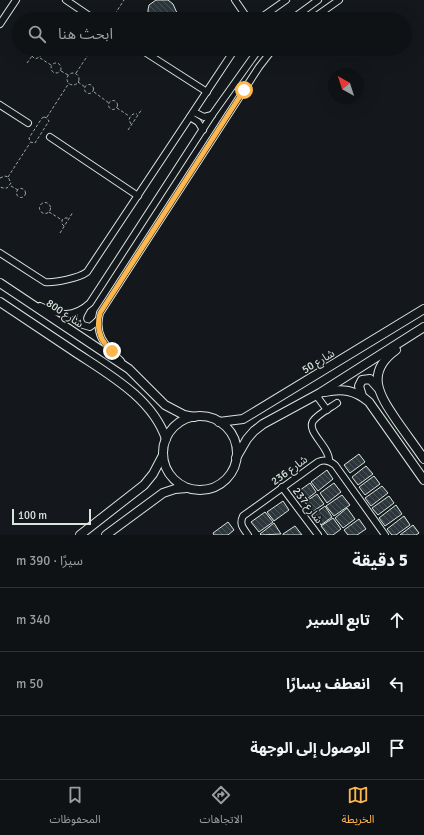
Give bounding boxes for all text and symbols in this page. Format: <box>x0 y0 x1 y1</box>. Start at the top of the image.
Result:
search box <box>12 12 412 56</box>
icon: search <box>26 23 48 45</box>
text: ابحث هنا <box>58 25 113 43</box>
north arrow <box>328 68 364 104</box>
route start <box>235 81 253 99</box>
street label: شارع 800 <box>43 296 86 331</box>
route end <box>103 342 121 360</box>
street label: شارع 50 <box>300 346 338 377</box>
street label: شارع 236 <box>269 453 311 489</box>
street label: شارع 237 <box>289 485 326 527</box>
scale bar <box>12 507 91 526</box>
text: 100 m <box>18 509 47 522</box>
text: 5 دقيقة <box>352 550 408 571</box>
text: سيرًا · 390 m <box>16 553 83 569</box>
icon: ahead <box>386 609 408 631</box>
text: تابع السير <box>307 611 370 629</box>
text: 340 m <box>16 612 50 628</box>
icon: left <box>386 673 408 695</box>
text: انعطف يسارًا <box>286 675 370 693</box>
text: 50 m <box>16 676 43 692</box>
icon: arrive <box>386 737 408 759</box>
text: الوصول إلى الوجهة <box>250 739 370 757</box>
tab: المحفوظات <box>50 784 101 831</box>
tab: الاتجاهات <box>200 784 243 831</box>
tab: الخريطة <box>342 784 375 831</box>

